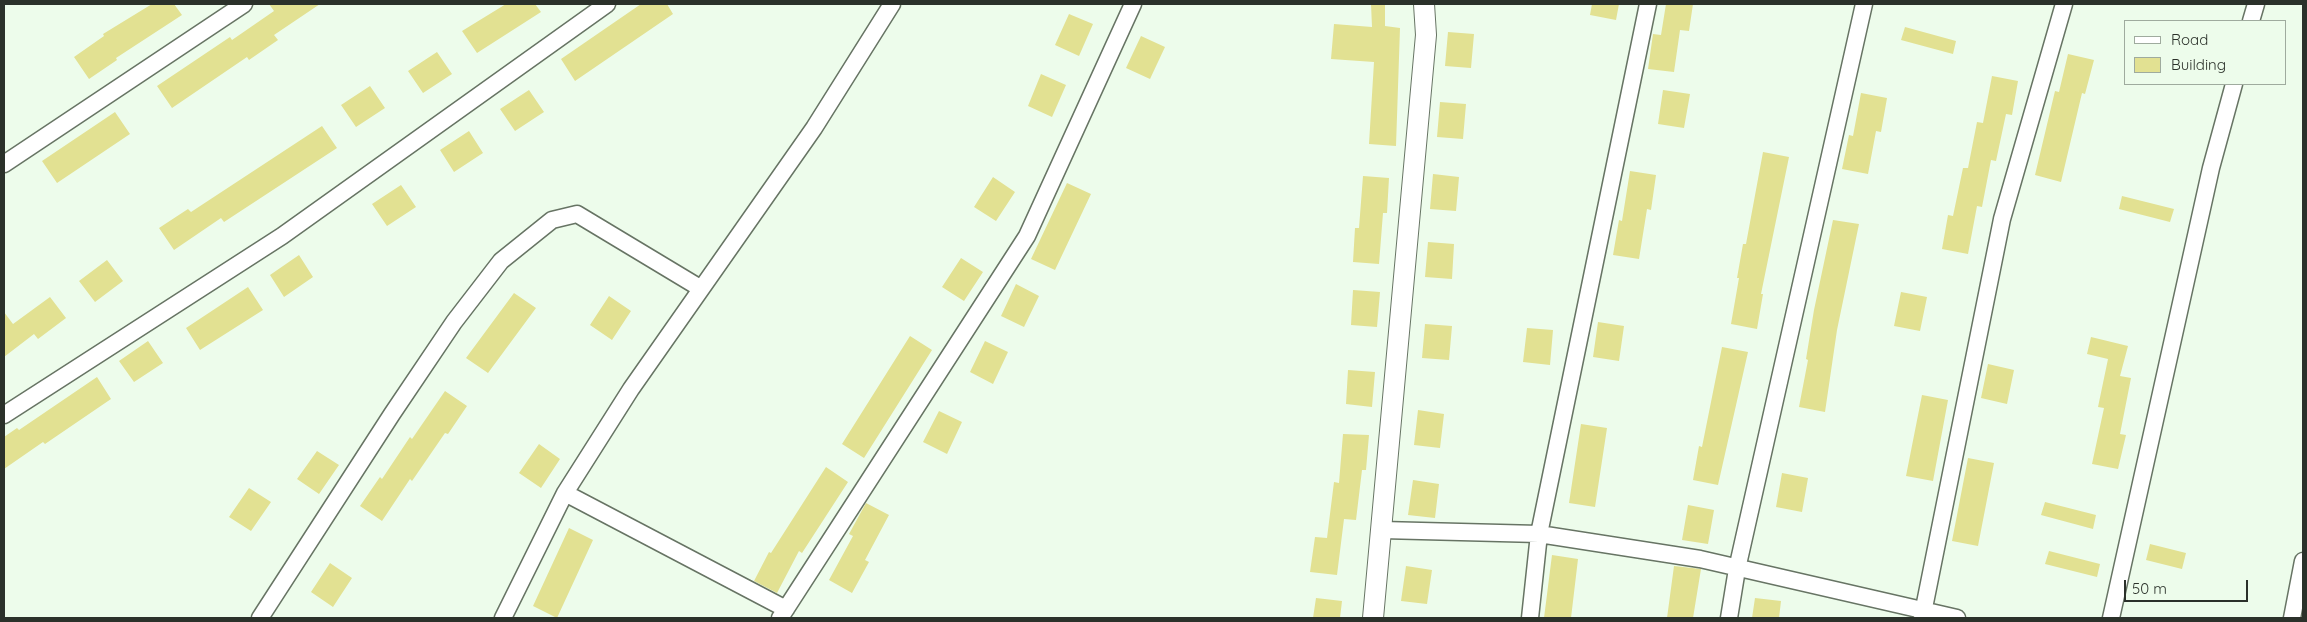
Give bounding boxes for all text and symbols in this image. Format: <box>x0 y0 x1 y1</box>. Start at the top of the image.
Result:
legend <box>2124 20 2287 85</box>
text: Road <box>2171 30 2208 49</box>
text: Building <box>2171 55 2226 74</box>
scale bar <box>2127 570 2251 602</box>
text: 50 m <box>2132 579 2167 598</box>

